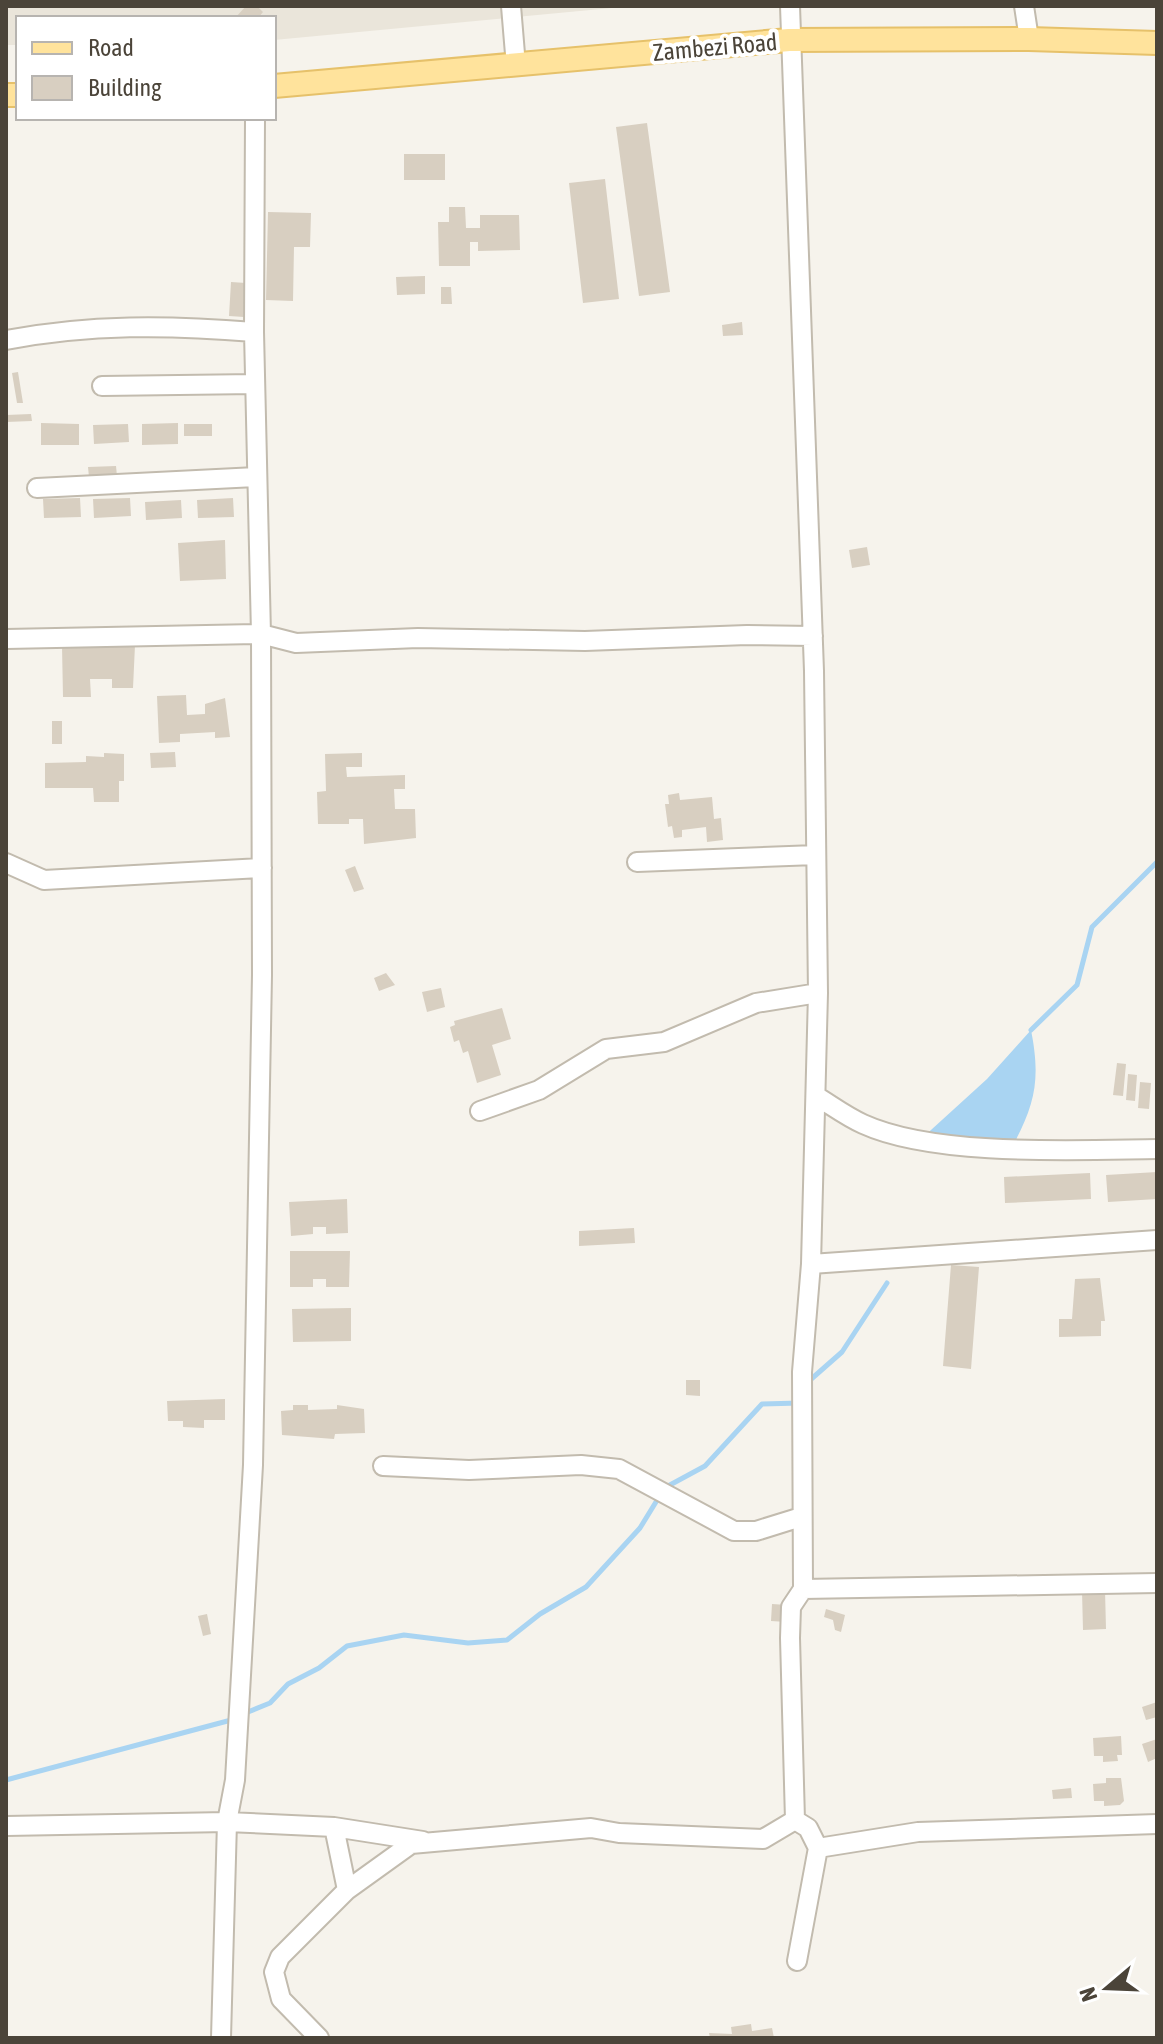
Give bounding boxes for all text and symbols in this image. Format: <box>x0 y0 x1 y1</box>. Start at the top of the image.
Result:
legend <box>16 16 276 120</box>
street label: Zambezi Road <box>652 28 778 66</box>
text: Road <box>88 34 134 61</box>
text: Building <box>88 74 162 101</box>
north arrow <box>1067 1948 1147 2028</box>
text: N <box>1074 1984 1102 2005</box>

